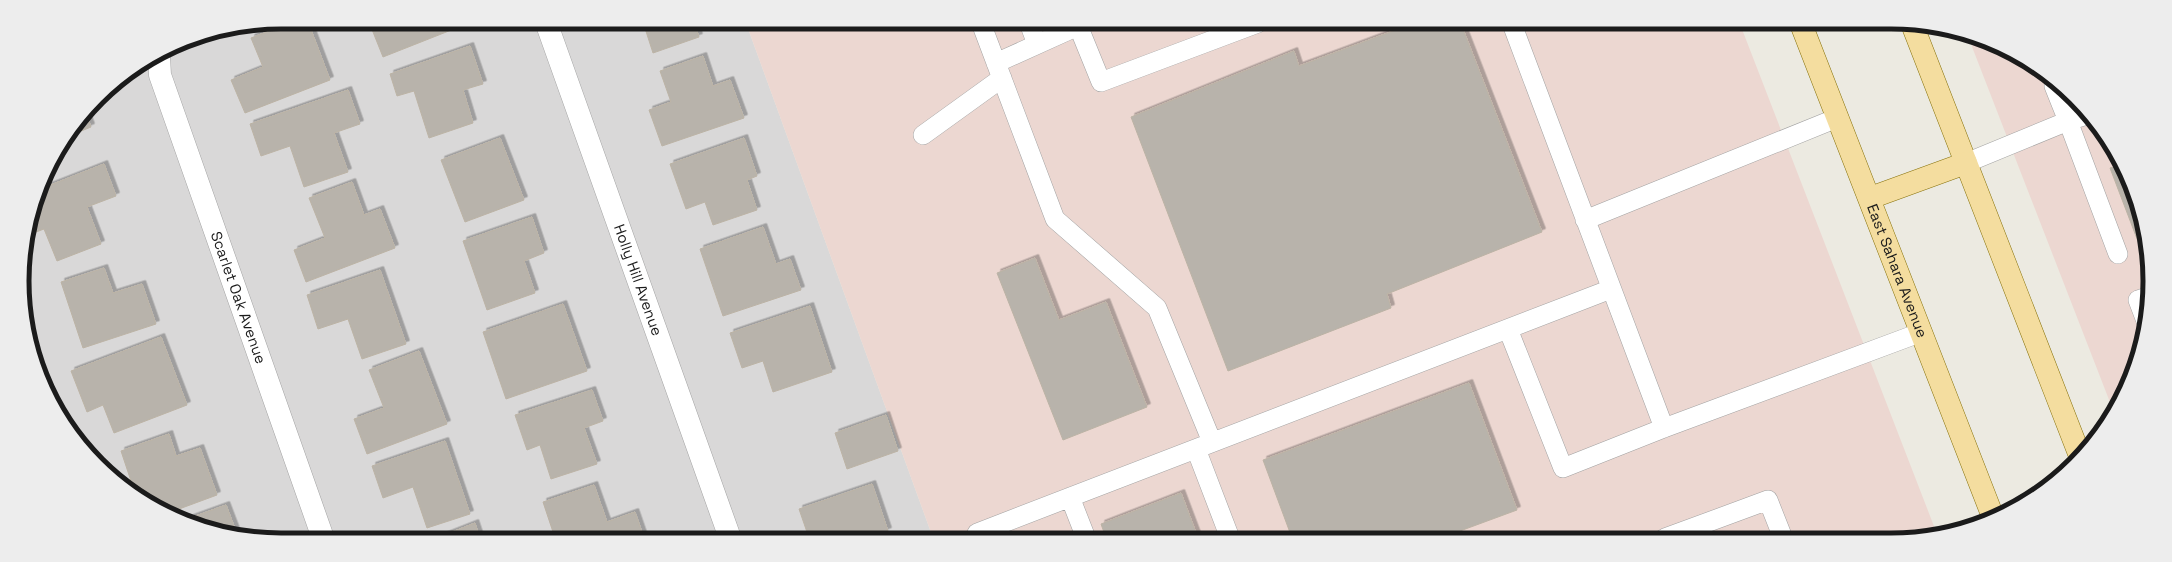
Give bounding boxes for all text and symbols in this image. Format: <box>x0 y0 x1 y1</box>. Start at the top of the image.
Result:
street label: East Sahara Avenue <box>1863 201 1932 340</box>
street label: Holly Hill Avenue <box>610 222 667 338</box>
street label: Scarlet Oak Avenue <box>207 229 271 366</box>

